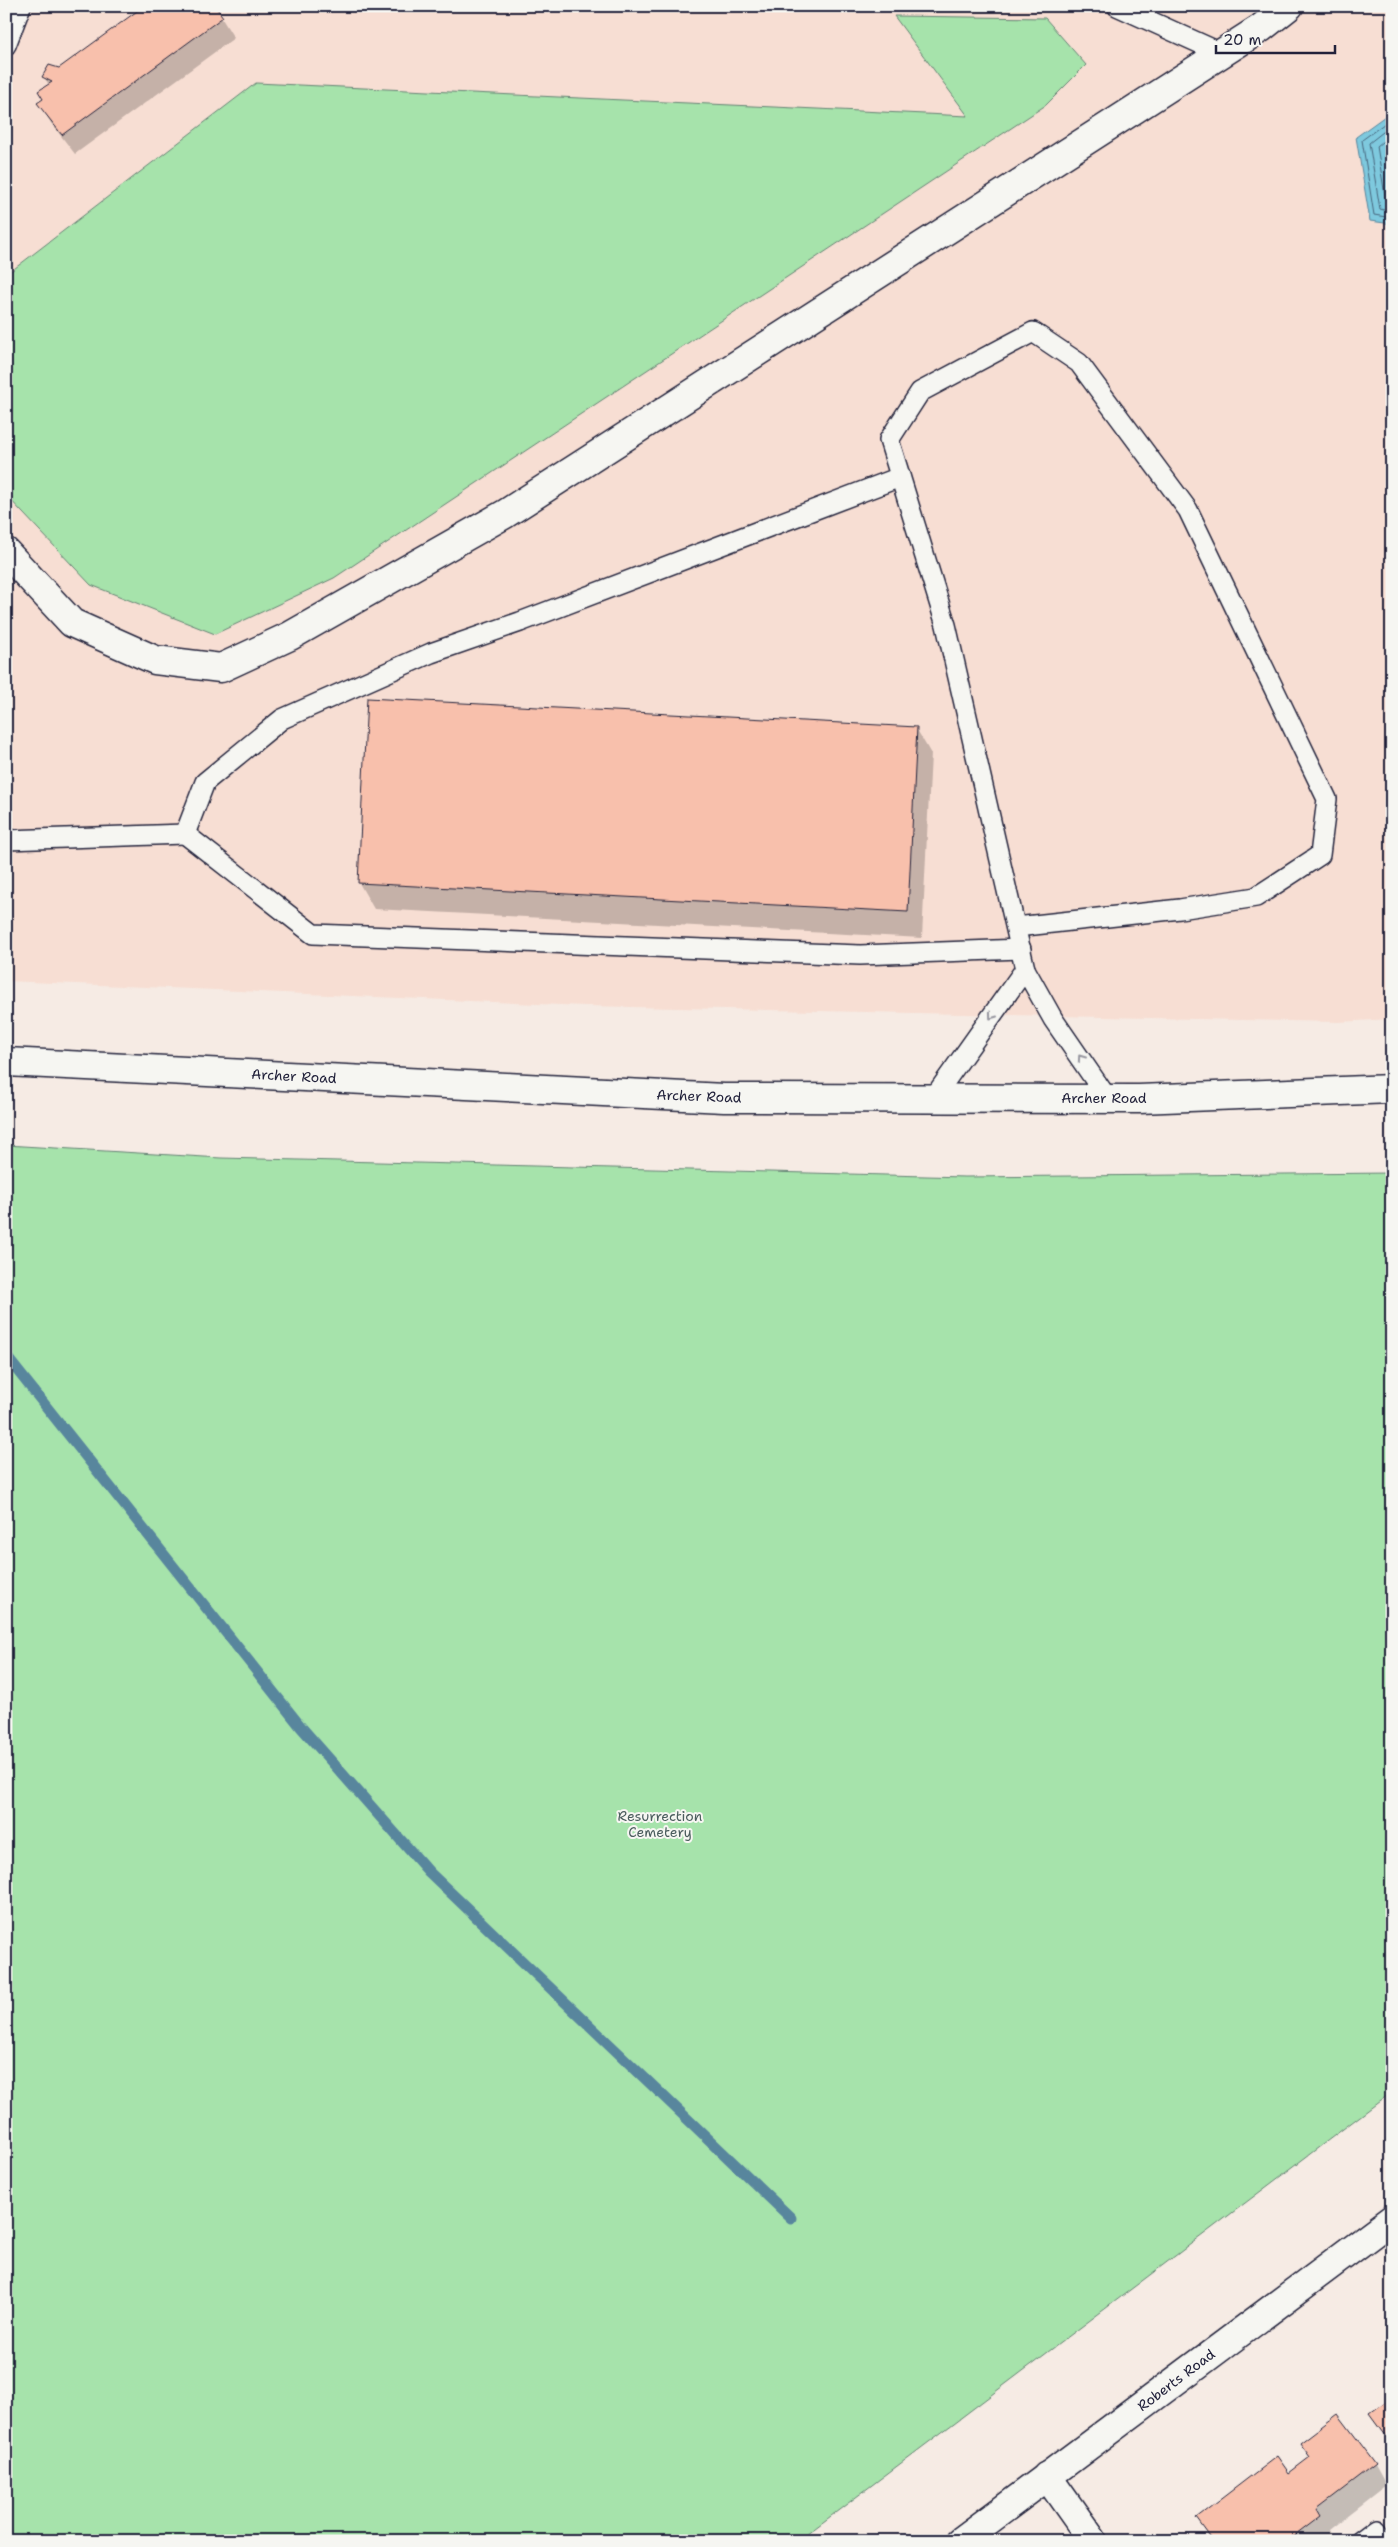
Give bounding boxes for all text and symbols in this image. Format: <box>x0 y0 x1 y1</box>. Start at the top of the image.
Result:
scale bar <box>1216 22 1334 54</box>
text: 20 m <box>1223 30 1262 50</box>
one-way arrow <box>989 1010 998 1019</box>
one-way arrow <box>1078 1055 1087 1064</box>
street label: Archer Road <box>251 1065 337 1087</box>
street label: Archer Road <box>656 1086 742 1106</box>
street label: Archer Road <box>1061 1089 1147 1107</box>
park label: Resurrection Cemetery <box>618 1807 703 1841</box>
street label: Roberts Road <box>1134 2345 1219 2415</box>

